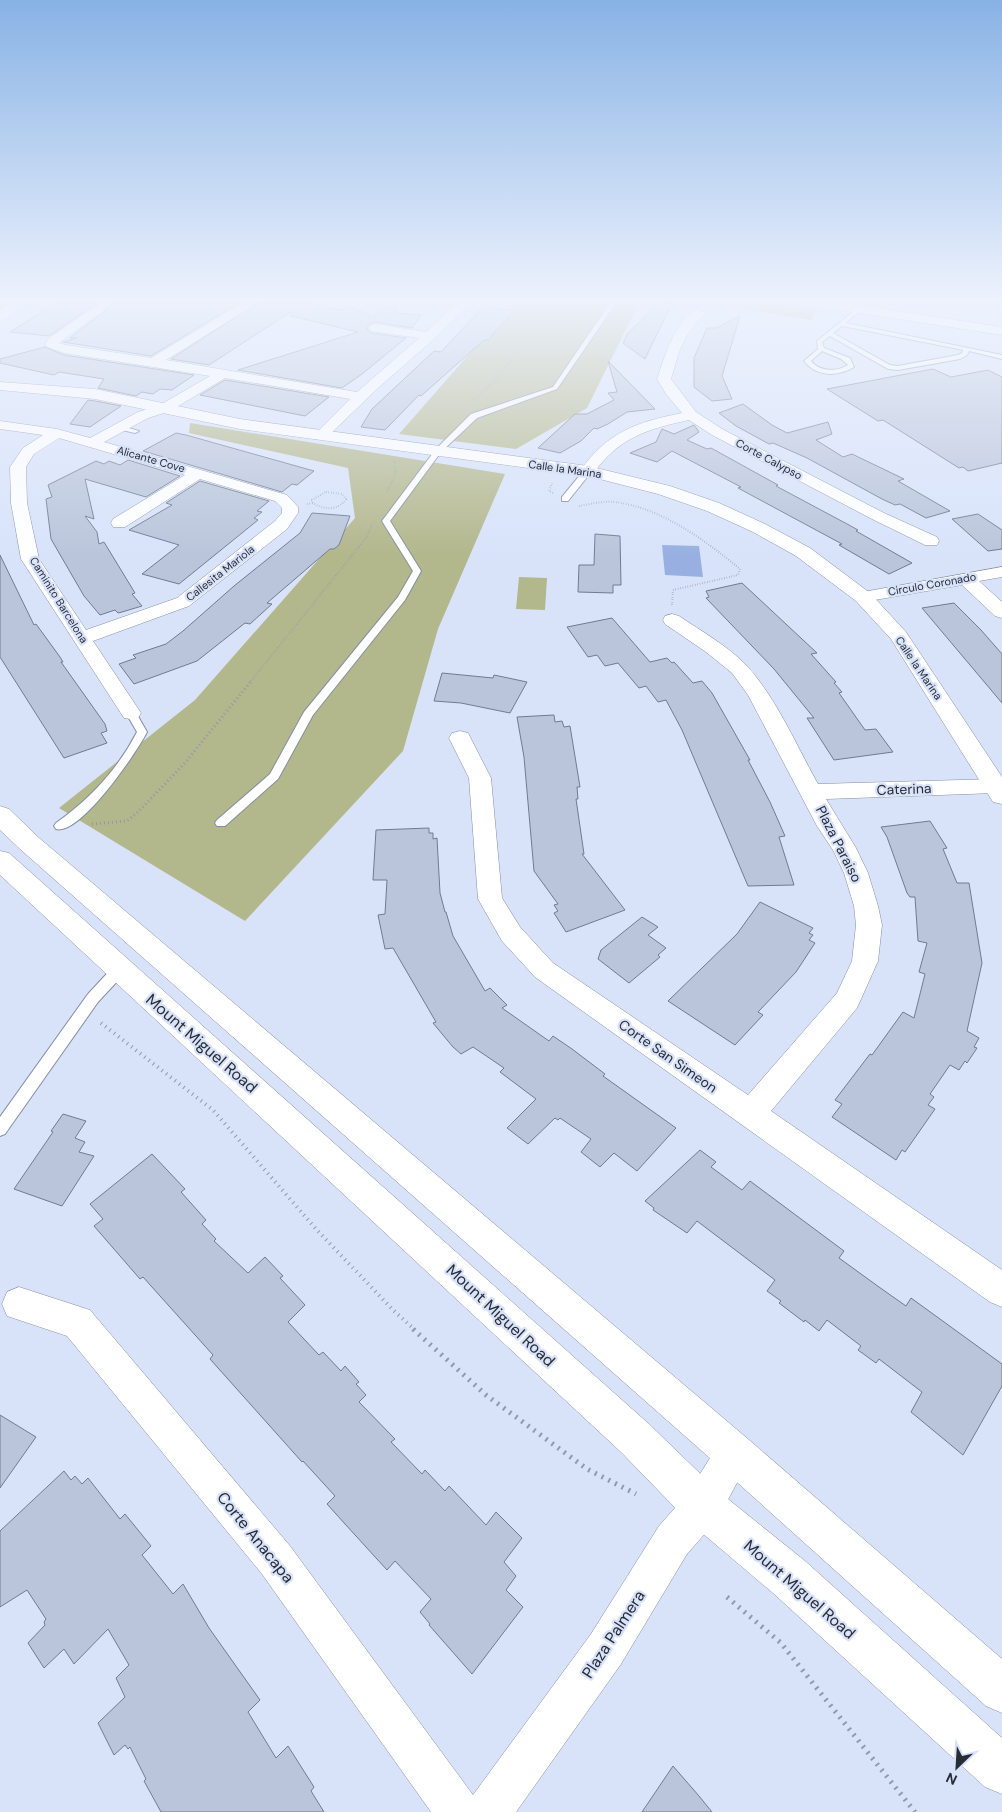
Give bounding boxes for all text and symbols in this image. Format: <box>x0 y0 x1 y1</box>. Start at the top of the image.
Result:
street label: Corte Calypso <box>733 436 805 482</box>
street label: Alicante Cove <box>115 443 187 475</box>
street label: Calle la Marina <box>528 457 602 481</box>
street label: Callesita Mariola <box>183 542 257 604</box>
street label: Caminito Barcelona <box>27 554 91 646</box>
street label: Circulo Coronado <box>887 569 977 599</box>
street label: Calle la Marina <box>893 634 945 702</box>
street label: Caterina <box>876 779 932 799</box>
street label: Plaza Paraiso <box>812 803 866 885</box>
street label: Mount Miguel Road <box>141 989 262 1098</box>
street label: Corte San Simeon <box>615 1015 721 1097</box>
street label: Mount Miguel Road <box>442 1259 560 1371</box>
street label: Corte Anacapa <box>212 1487 299 1587</box>
street label: Mount Miguel Road <box>739 1535 860 1644</box>
street label: Plaza Palmera <box>577 1586 650 1682</box>
north arrow <box>932 1742 982 1792</box>
text: N <box>943 1768 960 1789</box>

